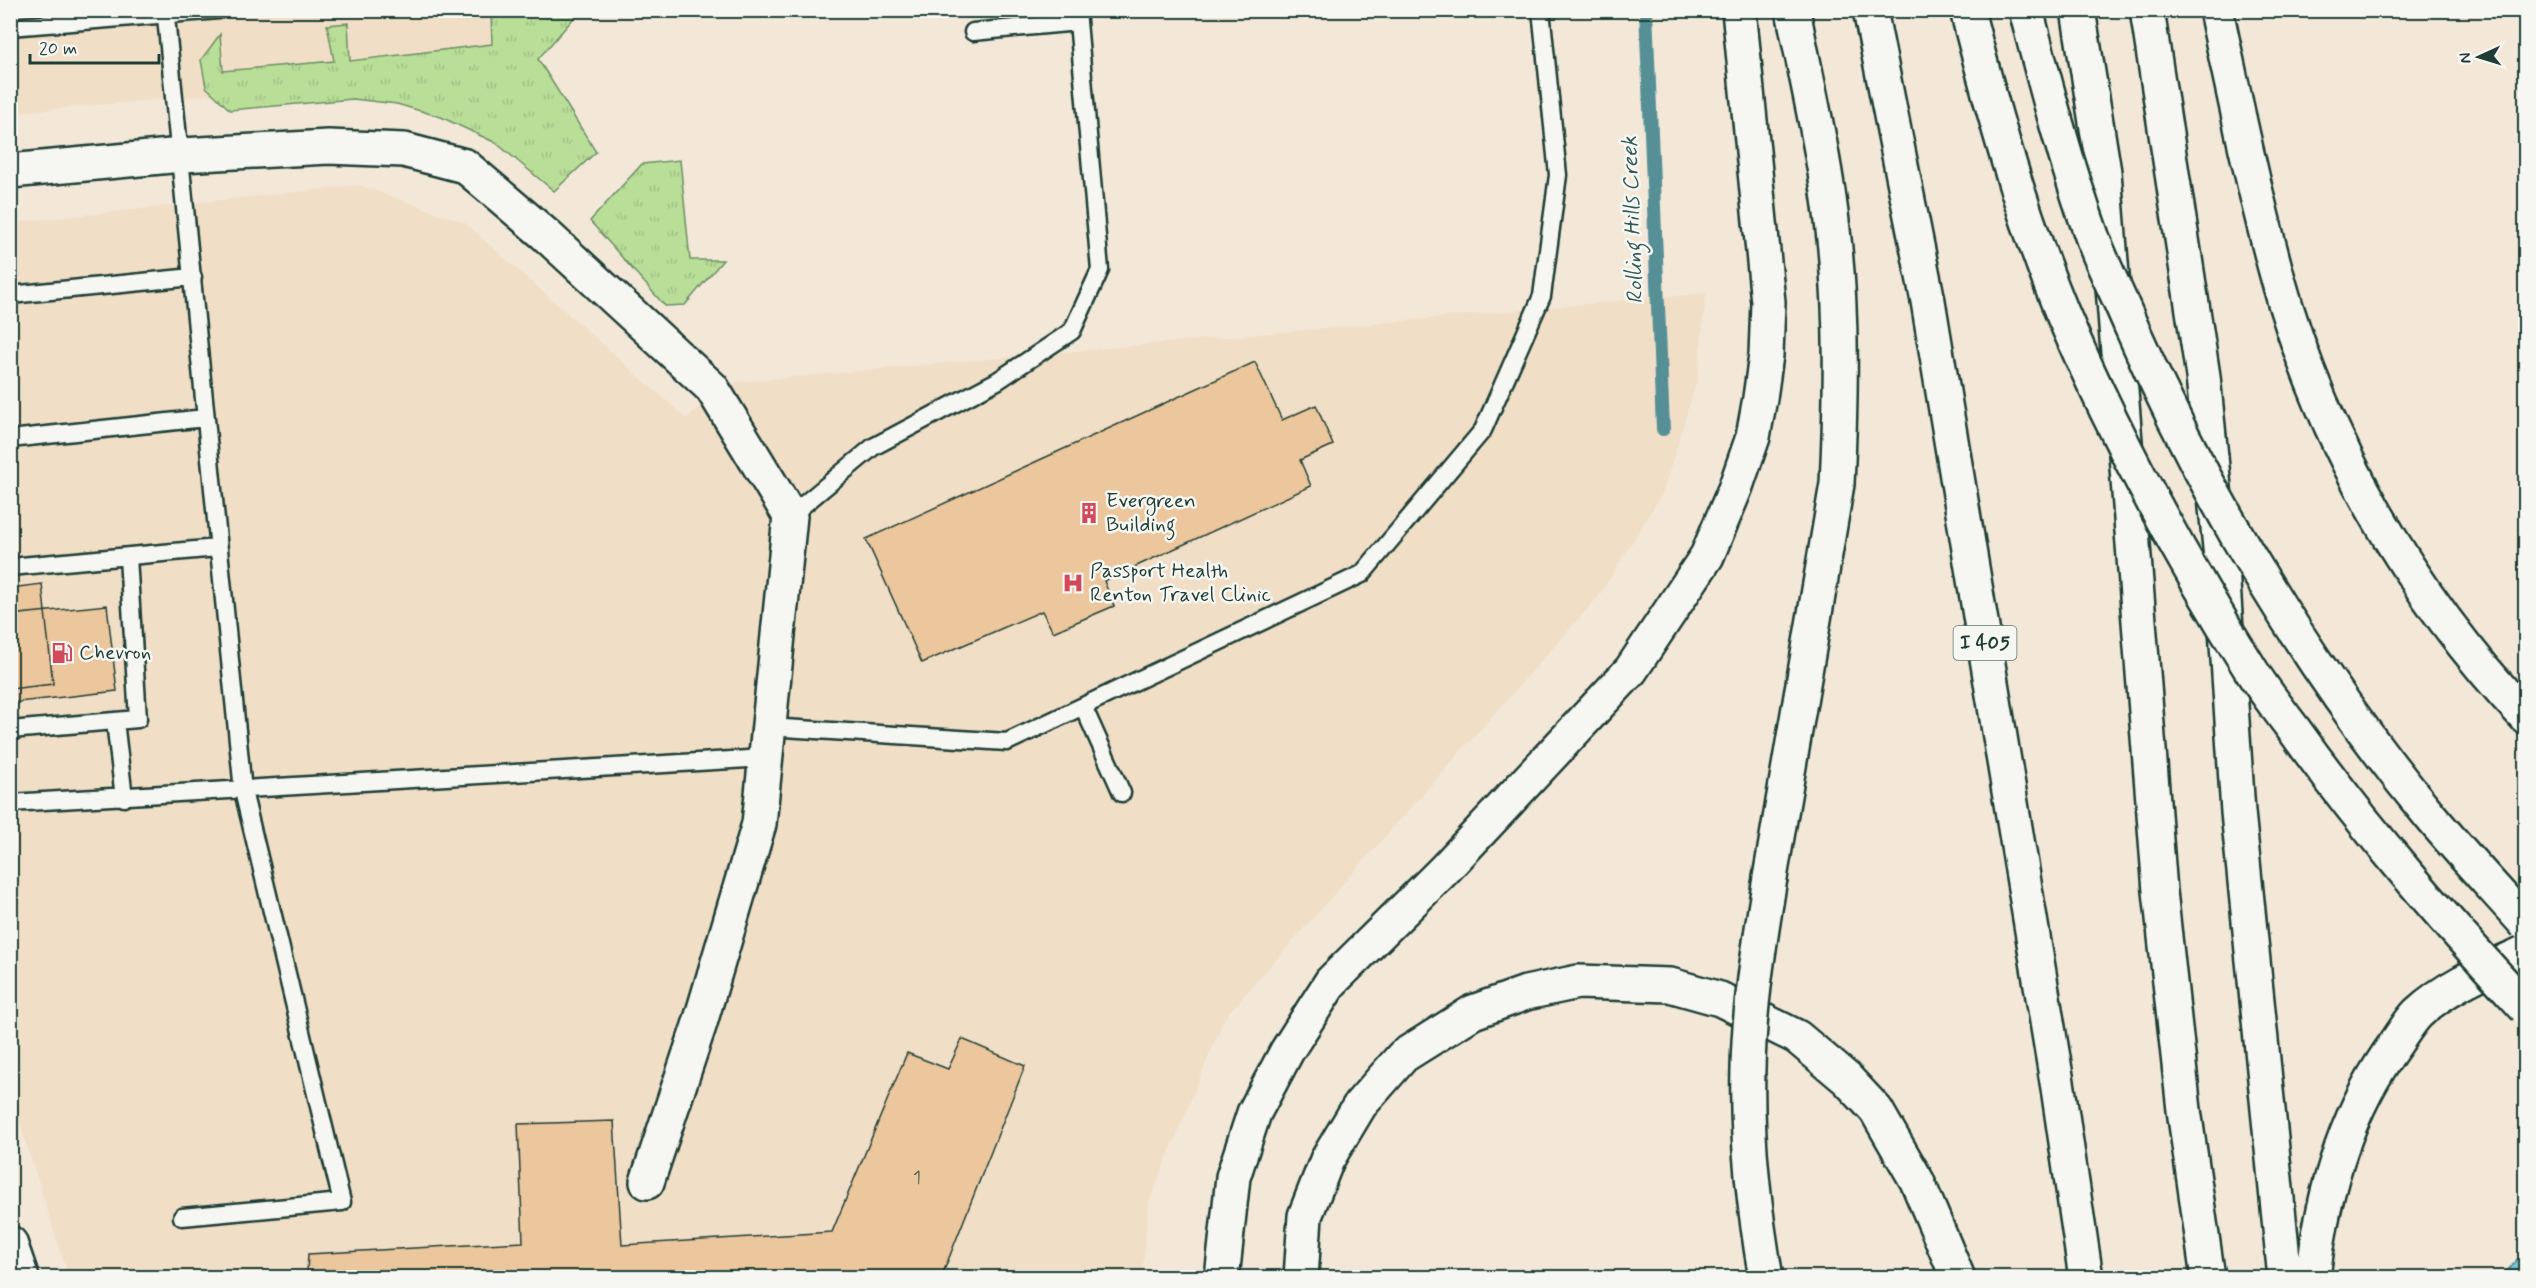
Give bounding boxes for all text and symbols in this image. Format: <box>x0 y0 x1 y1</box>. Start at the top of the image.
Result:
scale bar <box>30 27 159 65</box>
north arrow <box>2449 27 2509 87</box>
text: 20 m <box>39 37 77 61</box>
text: N <box>2455 52 2476 64</box>
water label: Rolling Hills Creek <box>1616 135 1653 304</box>
place label: Evergreen Building <box>1106 487 1196 541</box>
building icon: Evergreen Building <box>1077 501 1101 525</box>
place label: Passport Health Renton Travel Clinic <box>1090 557 1271 609</box>
hospital icon: Passport Health Renton Travel Clinic <box>1061 571 1085 595</box>
road number: I 405 <box>1954 626 2016 660</box>
place label: Chevron <box>79 639 151 667</box>
fuel station icon: Chevron <box>50 641 74 665</box>
house number: 1 <box>913 1166 921 1190</box>

